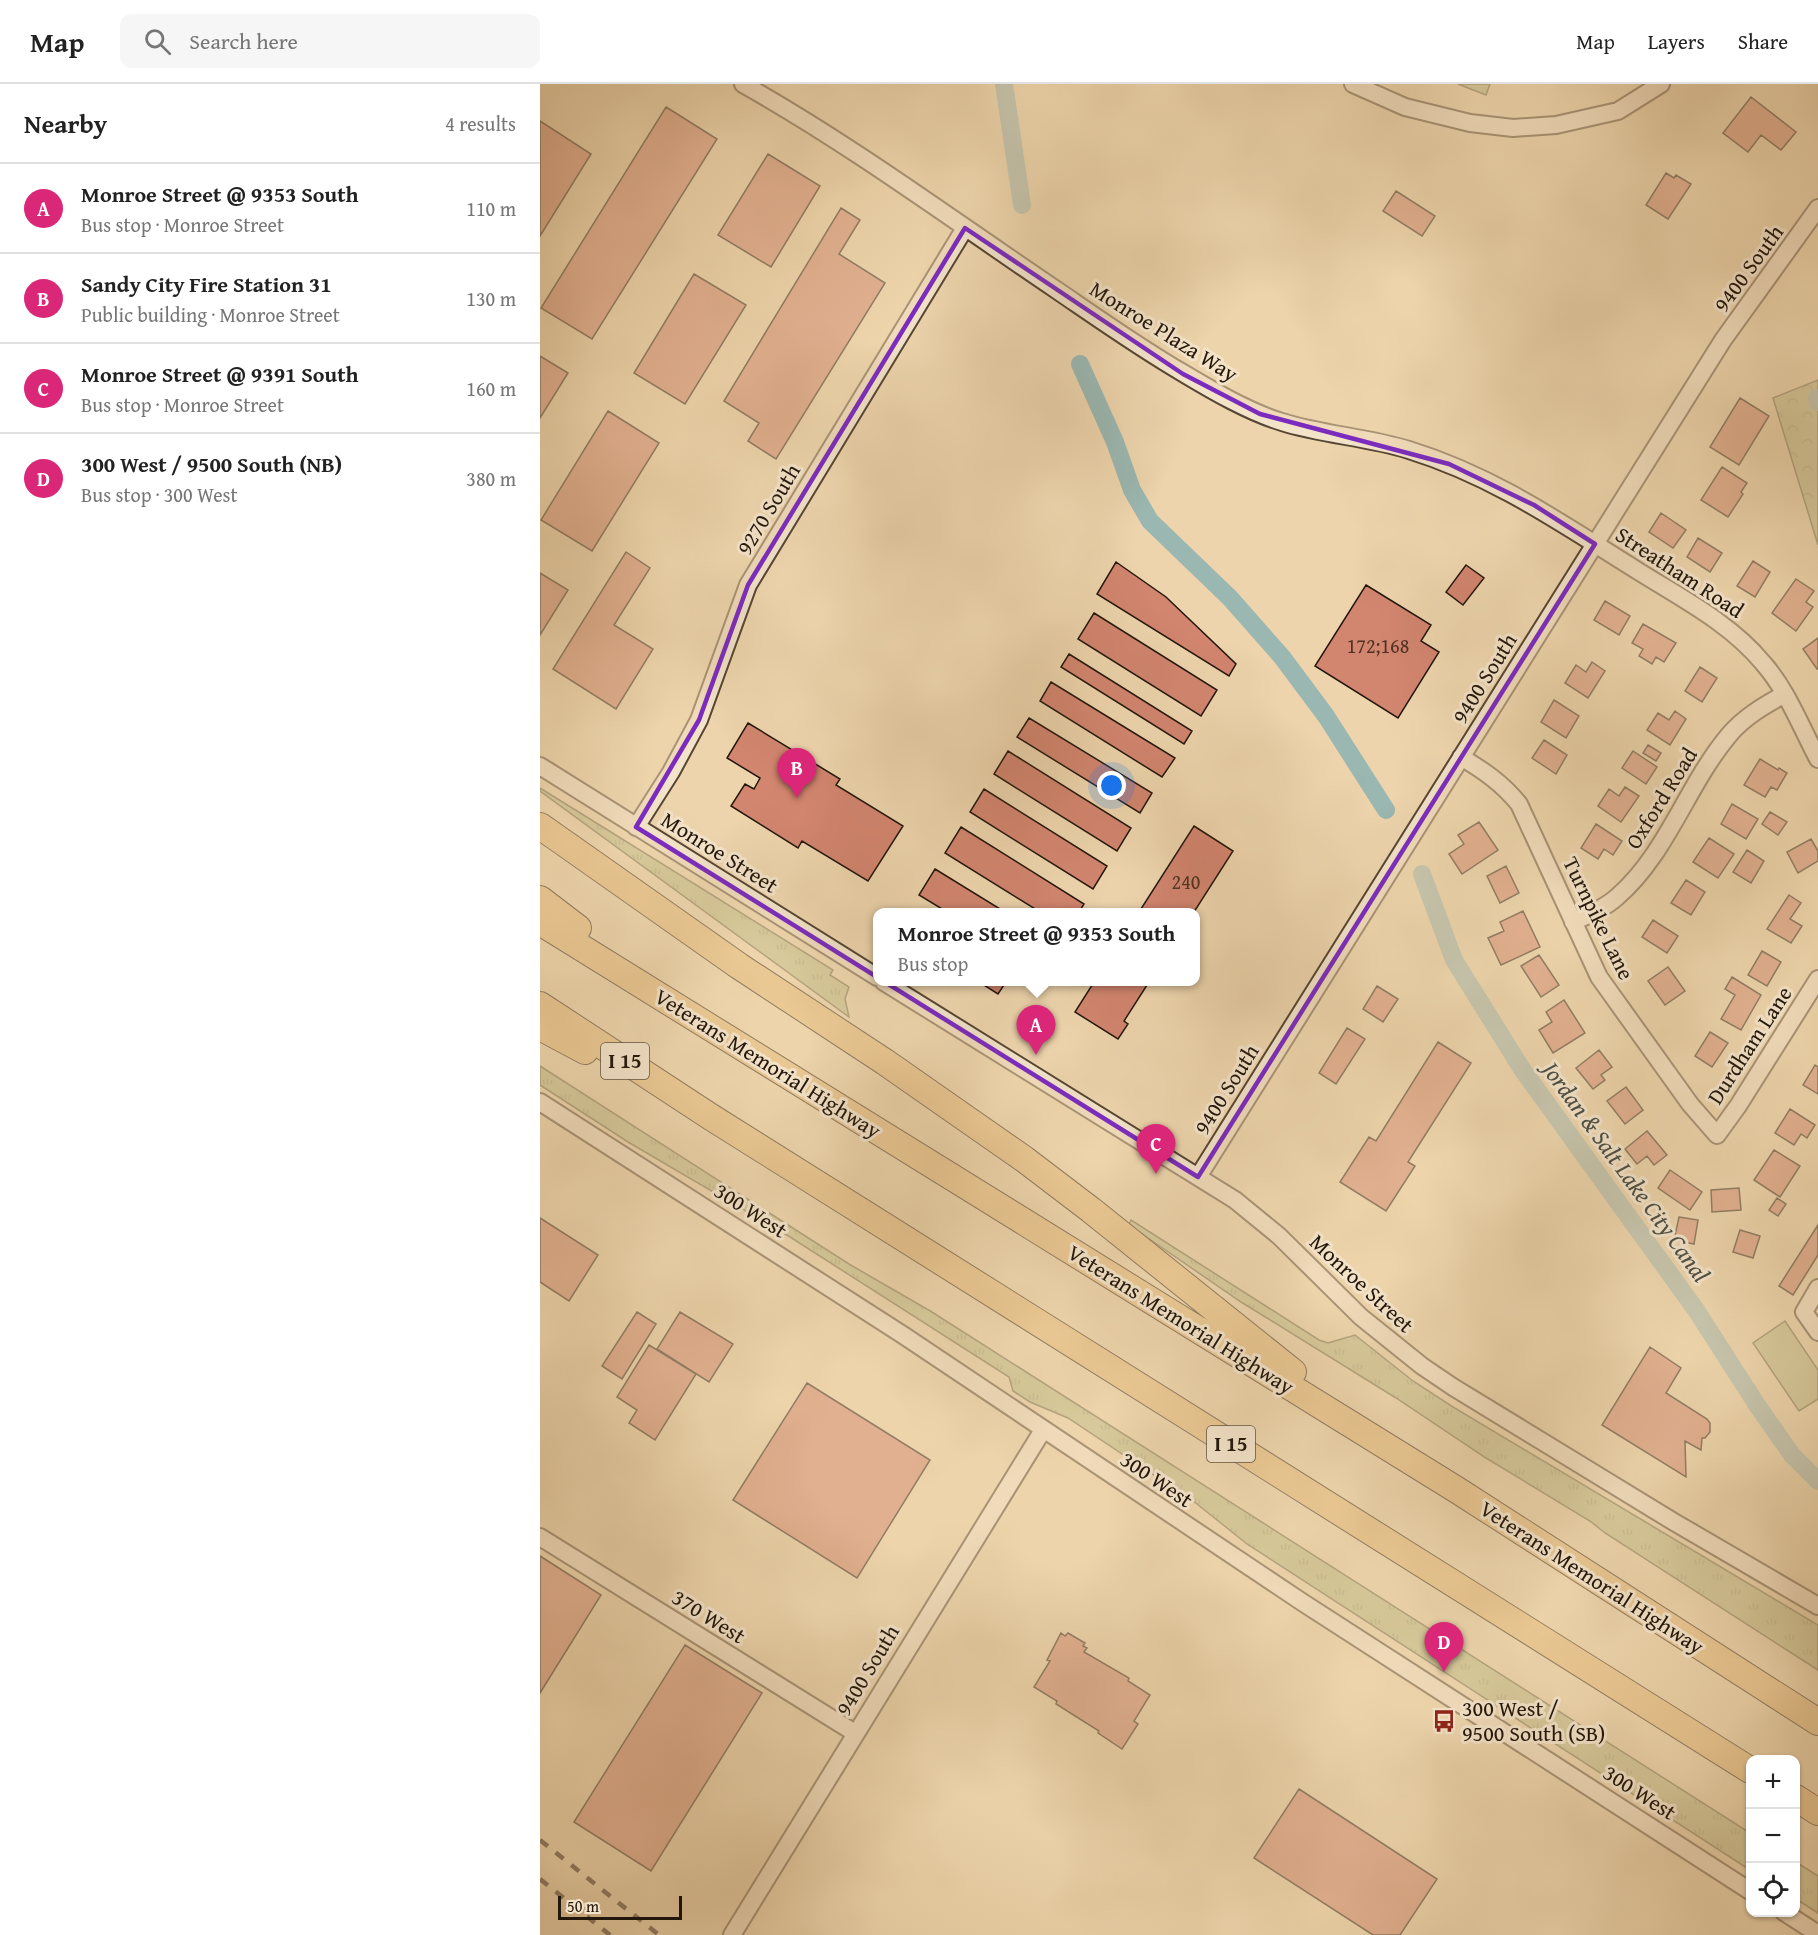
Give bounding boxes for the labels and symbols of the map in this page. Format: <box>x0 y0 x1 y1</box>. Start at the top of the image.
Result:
street label: 9400 South <box>1705 217 1791 318</box>
street label: Monroe Plaza Way <box>1084 273 1244 389</box>
street label: 9270 South <box>728 457 808 561</box>
street label: Streatham Road <box>1609 518 1751 626</box>
street label: 9400 South <box>1444 626 1525 729</box>
house number: 172;168 <box>1347 631 1409 660</box>
street label: Oxford Road <box>1617 741 1705 855</box>
pin: B <box>778 748 816 798</box>
your location <box>1097 771 1126 800</box>
street label: Monroe Street <box>655 803 785 901</box>
street label: Turnpike Lane <box>1555 851 1643 985</box>
house number: 240 <box>1172 867 1200 896</box>
street label: Veterans Memorial Highway <box>649 980 887 1146</box>
street label: Durdham Lane <box>1699 980 1799 1110</box>
pin: A <box>1016 1006 1056 1055</box>
street label: 9400 South <box>1186 1037 1267 1140</box>
road number: I 15 <box>601 1043 649 1079</box>
water label: Jordan & Salt Lake City Canal <box>1532 1051 1719 1289</box>
pin: C <box>1136 1124 1176 1174</box>
street label: 300 West <box>708 1174 794 1246</box>
street label: Monroe Street <box>1303 1226 1421 1340</box>
street label: Veterans Memorial Highway <box>1062 1236 1300 1402</box>
road number: I 15 <box>1207 1426 1255 1462</box>
street label: 300 West <box>1114 1443 1200 1515</box>
street label: Veterans Memorial Highway <box>1474 1492 1710 1662</box>
street label: 370 West <box>666 1581 752 1651</box>
street label: 9400 South <box>827 1618 907 1722</box>
pin: D <box>1424 1622 1464 1672</box>
place label: 300 West / 9500 South (SB) <box>1462 1692 1605 1749</box>
bus stop icon: 300 West / 9500 South (SB) <box>1431 1708 1457 1734</box>
street label: 300 West <box>1597 1756 1683 1828</box>
scale bar <box>558 1893 682 1920</box>

